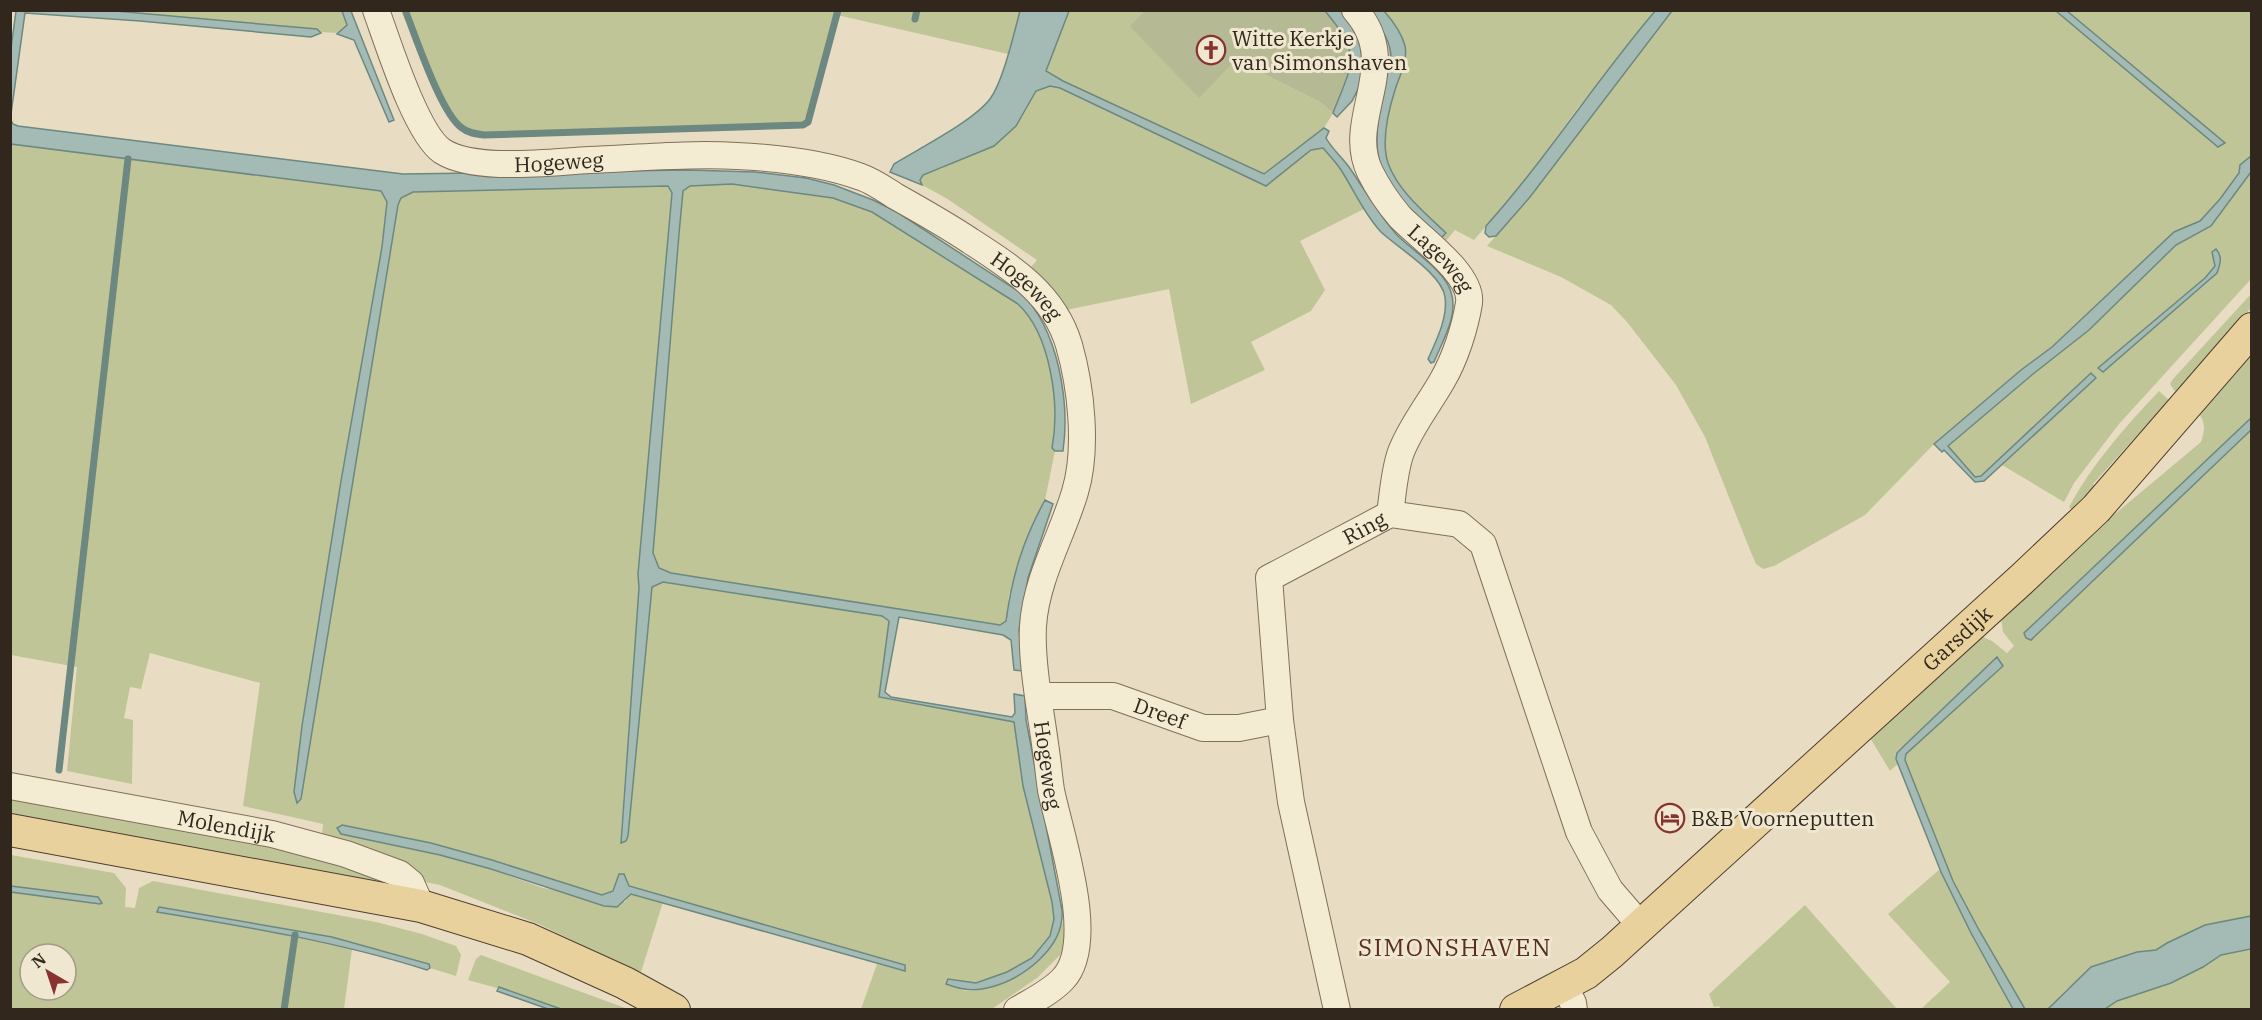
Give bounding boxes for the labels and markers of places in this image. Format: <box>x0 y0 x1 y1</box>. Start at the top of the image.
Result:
place label: Witte Kerkje van Simonshaven <box>1232 24 1407 76</box>
church icon: Witte Kerkje van Simonshaven <box>1195 34 1227 66</box>
hotel icon: B&B Voorneputten <box>1654 802 1686 834</box>
place label: B&B Voorneputten <box>1691 804 1875 832</box>

